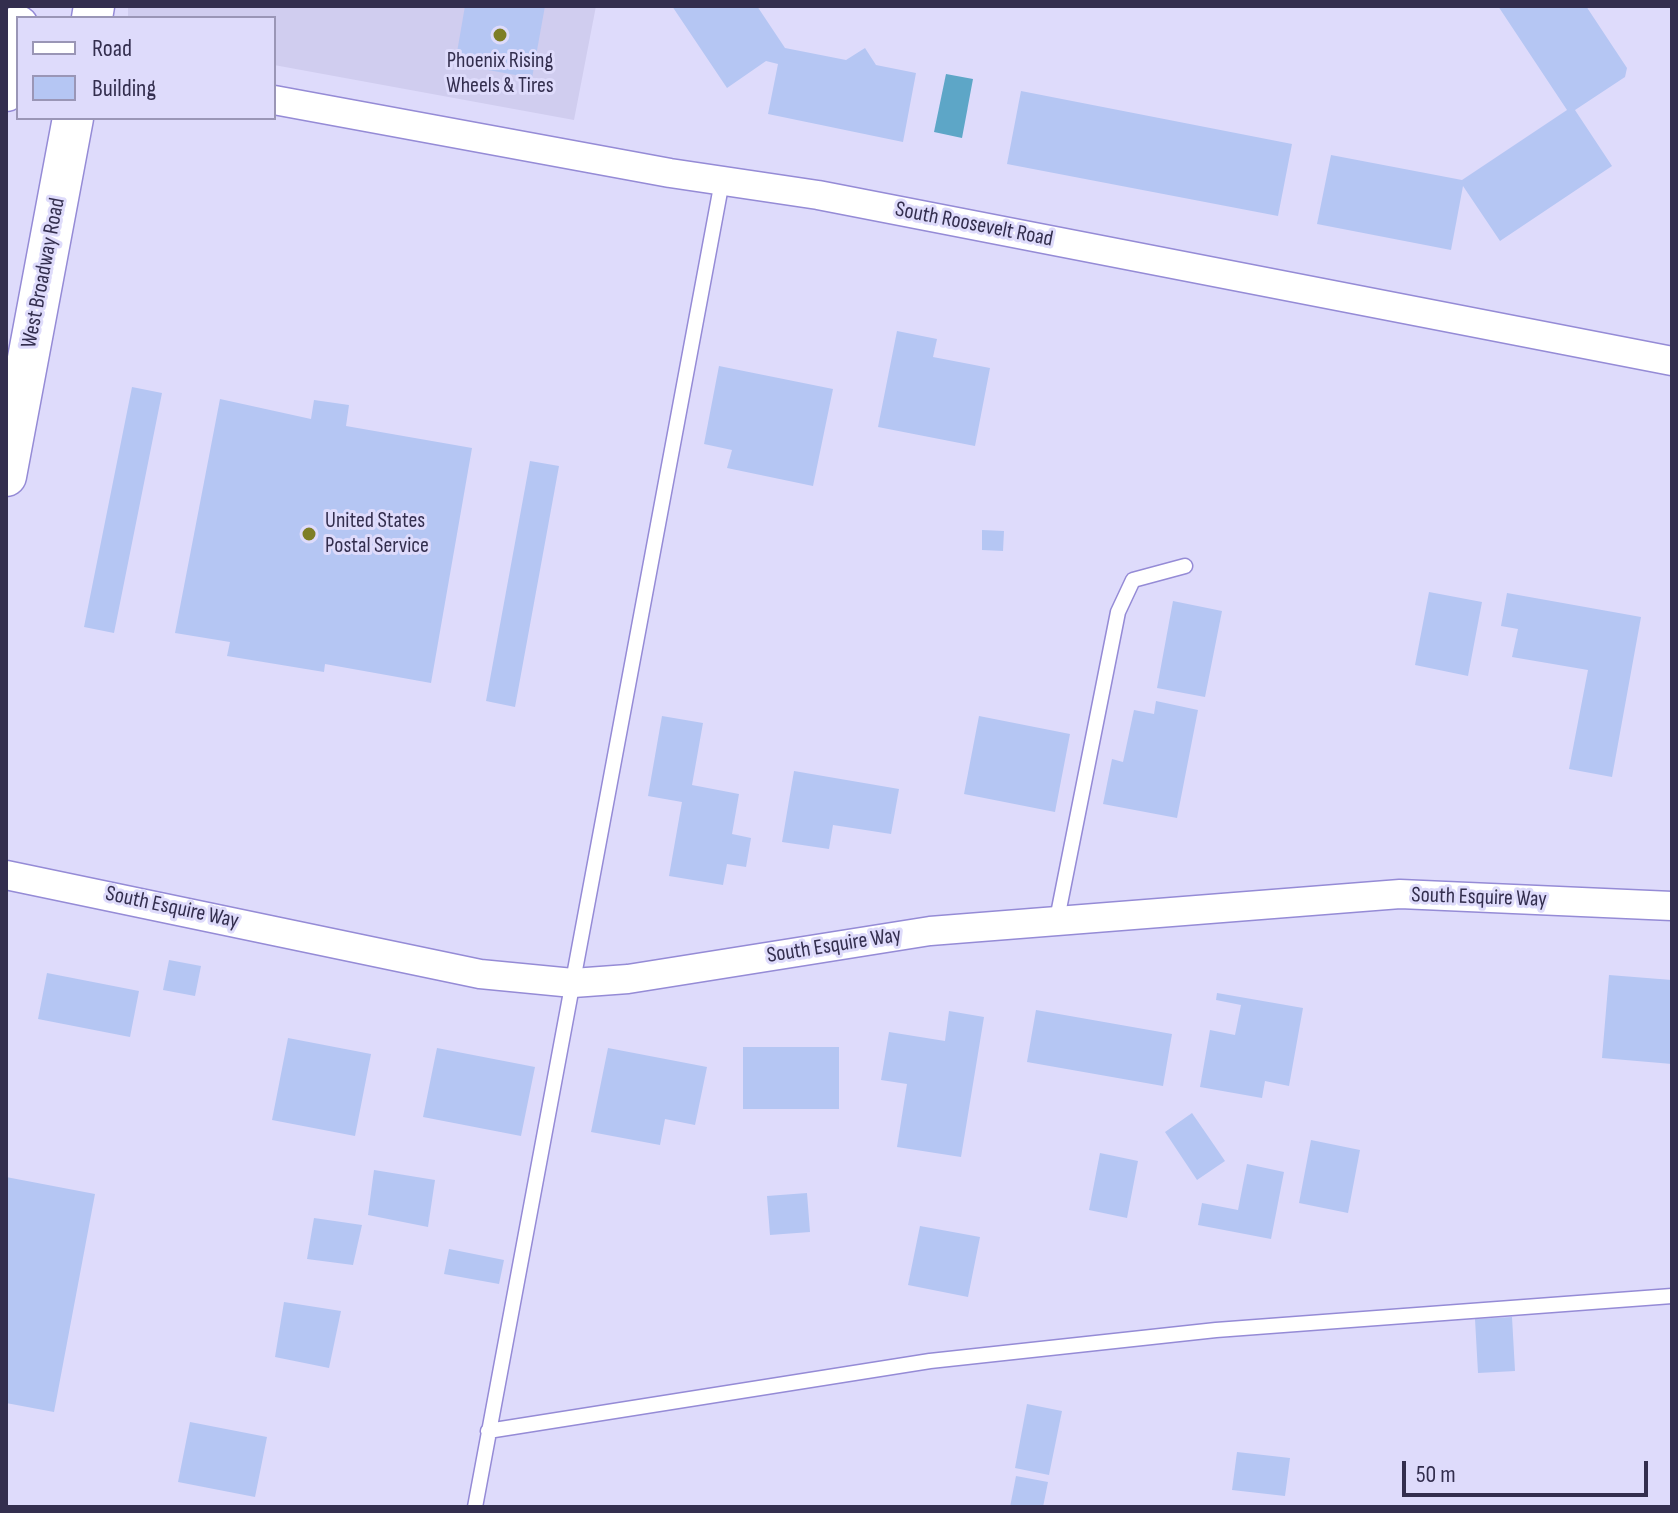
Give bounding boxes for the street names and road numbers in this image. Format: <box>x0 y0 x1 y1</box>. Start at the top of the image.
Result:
street label: West Broadway Road <box>17 196 71 350</box>
street label: South Roosevelt Road <box>893 197 1055 253</box>
street label: South Esquire Way <box>103 881 241 935</box>
street label: South Esquire Way <box>1411 882 1547 914</box>
street label: South Esquire Way <box>765 922 903 970</box>

